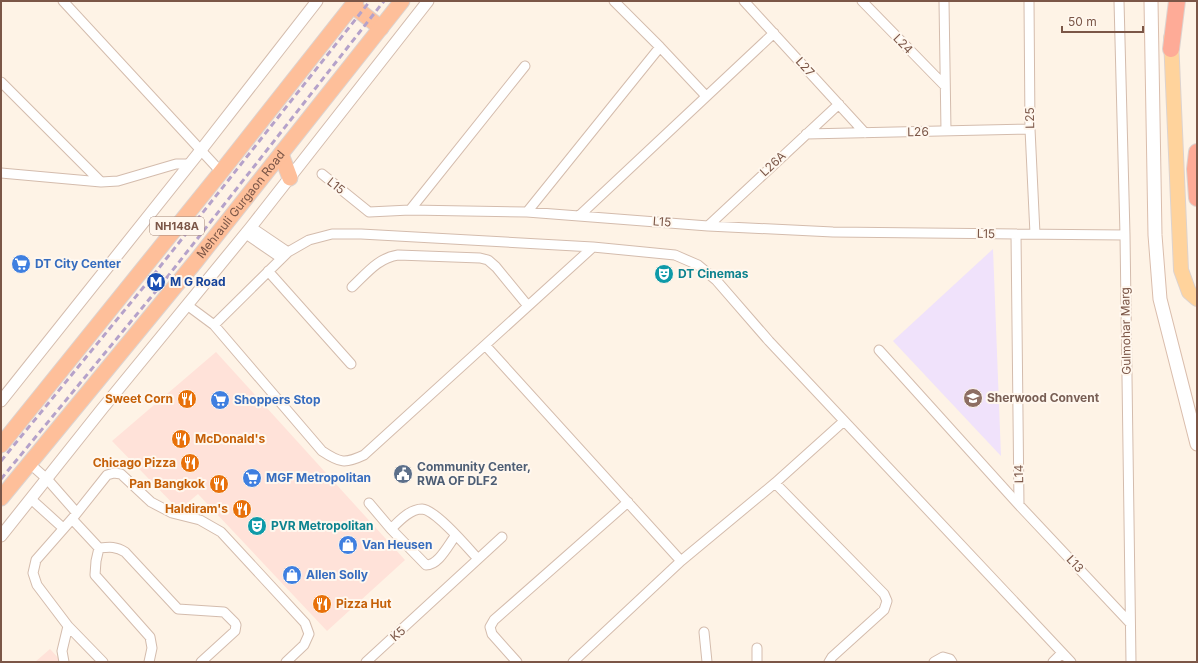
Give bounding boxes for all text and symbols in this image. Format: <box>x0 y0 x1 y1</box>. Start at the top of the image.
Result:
scale bar <box>1062 8 1143 34</box>
text: 50 m <box>1068 14 1097 29</box>
street label: L24 <box>890 31 916 57</box>
street label: L27 <box>793 54 818 80</box>
street label: L25 <box>1022 107 1037 129</box>
street label: L26 <box>907 124 929 139</box>
street label: Mehrauli Gurgaon Road <box>193 147 288 261</box>
street label: L26A <box>757 148 789 179</box>
street label: L15 <box>324 174 348 197</box>
street label: L15 <box>652 213 672 230</box>
road number: NH148A <box>150 217 204 235</box>
street label: L15 <box>977 226 995 241</box>
supermarket icon: DT City Center <box>10 253 32 275</box>
place label: DT City Center <box>35 256 121 271</box>
theatre icon: DT Cinemas <box>653 263 675 285</box>
place label: DT Cinemas <box>678 266 749 281</box>
metro station icon: M G Road <box>145 271 167 293</box>
place label: M G Road <box>170 274 226 289</box>
street label: Gulmohar Marg <box>1117 287 1134 375</box>
school or university icon: Sherwood Convent <box>962 387 984 409</box>
restaurant icon: Sweet Corn <box>176 388 198 410</box>
supermarket icon: Shoppers Stop <box>209 389 231 411</box>
place label: Sherwood Convent <box>987 390 1100 405</box>
place label: Sweet Corn <box>105 391 173 406</box>
place label: Shoppers Stop <box>234 392 321 407</box>
restaurant icon: McDonald's <box>170 428 192 450</box>
place label: McDonald's <box>195 431 265 446</box>
restaurant icon: Chicago Pizza <box>179 452 201 474</box>
place label: Chicago Pizza <box>93 455 176 470</box>
place label: Community Center, RWA OF DLF2 <box>417 459 531 488</box>
public building icon: Community Center, RWA OF DLF2 <box>392 463 414 485</box>
street label: L14 <box>1011 464 1026 484</box>
supermarket icon: MGF Metropolitan <box>241 467 263 489</box>
place label: MGF Metropolitan <box>266 470 371 485</box>
restaurant icon: Pan Bangkok <box>208 473 230 495</box>
place label: Pan Bangkok <box>129 476 205 491</box>
restaurant icon: Haldiram's <box>231 498 253 520</box>
place label: Haldiram's <box>165 501 228 516</box>
theatre icon: PVR Metropolitan <box>246 515 268 537</box>
place label: PVR Metropolitan <box>271 518 373 533</box>
shop icon: Van Heusen <box>337 534 359 556</box>
place label: Van Heusen <box>362 537 432 552</box>
street label: L13 <box>1064 552 1087 576</box>
shop icon: Allen Solly <box>281 564 303 586</box>
place label: Allen Solly <box>306 567 369 582</box>
restaurant icon: Pizza Hut <box>311 593 333 615</box>
place label: Pizza Hut <box>336 596 392 611</box>
street label: K5 <box>387 623 408 644</box>

